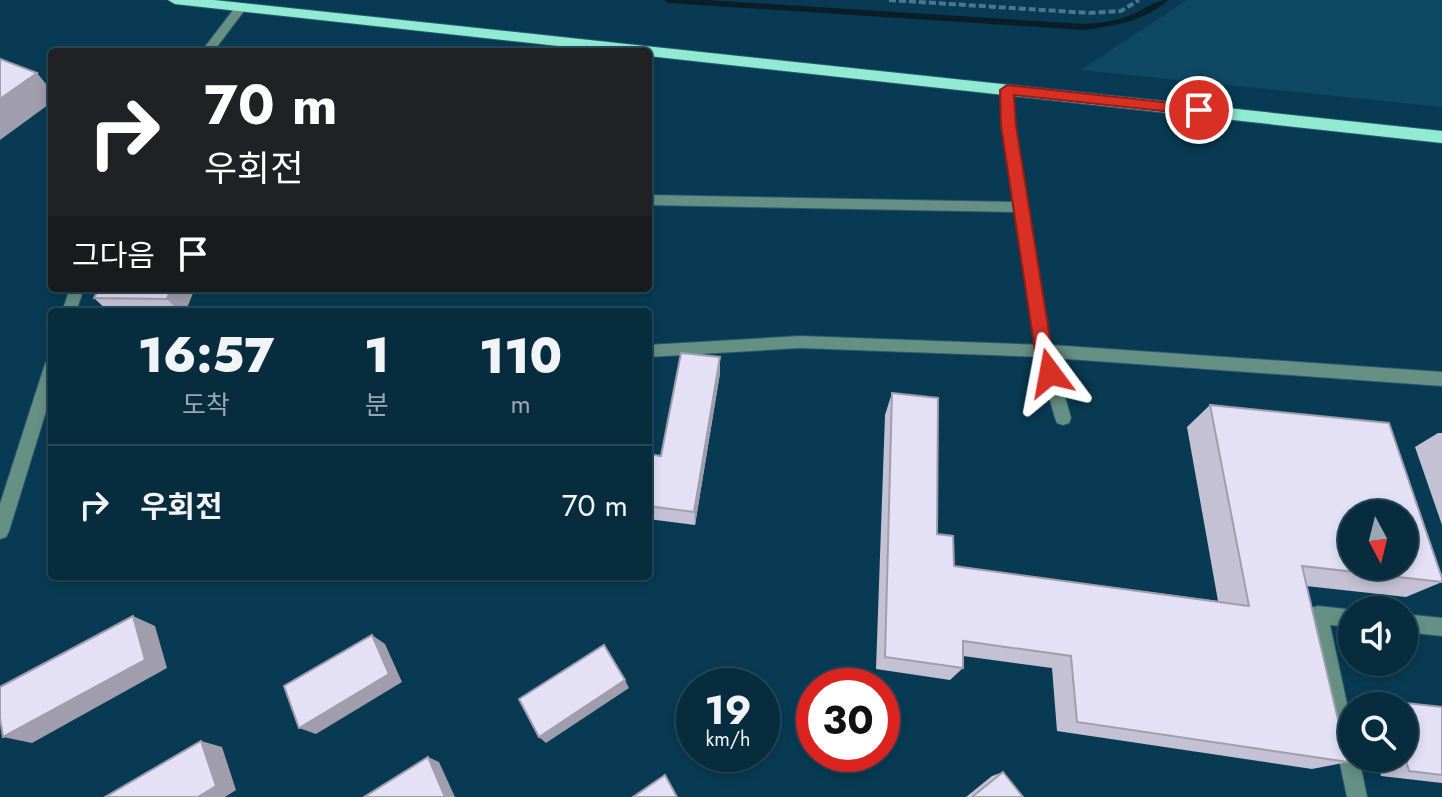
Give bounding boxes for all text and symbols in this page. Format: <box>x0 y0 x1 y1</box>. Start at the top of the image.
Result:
text: 70 m <box>204 64 338 145</box>
pin <box>1165 76 1233 144</box>
icon: right <box>72 80 176 184</box>
icon: arrive <box>1177 88 1221 132</box>
text: 우회전 <box>204 142 303 194</box>
icon: arrive <box>171 232 215 276</box>
text: 그다음 <box>72 234 155 277</box>
text: 16:57 <box>138 321 274 390</box>
text: 1 <box>364 321 389 390</box>
text: 110 <box>479 322 562 391</box>
position arrow <box>1008 331 1092 415</box>
text: m <box>511 385 531 423</box>
text: 도착 <box>182 386 230 424</box>
text: 분 <box>365 386 389 424</box>
icon: right <box>72 483 116 527</box>
text: 70 m <box>562 484 628 527</box>
text: 우회전 <box>140 485 223 528</box>
north arrow <box>1338 500 1418 580</box>
map controls <box>1338 500 1418 772</box>
button: sound <box>1338 596 1418 676</box>
speed limit sign: 30 <box>796 668 900 772</box>
text: 19 <box>704 681 752 739</box>
button: search <box>1338 692 1418 772</box>
text: km/h <box>705 725 751 754</box>

